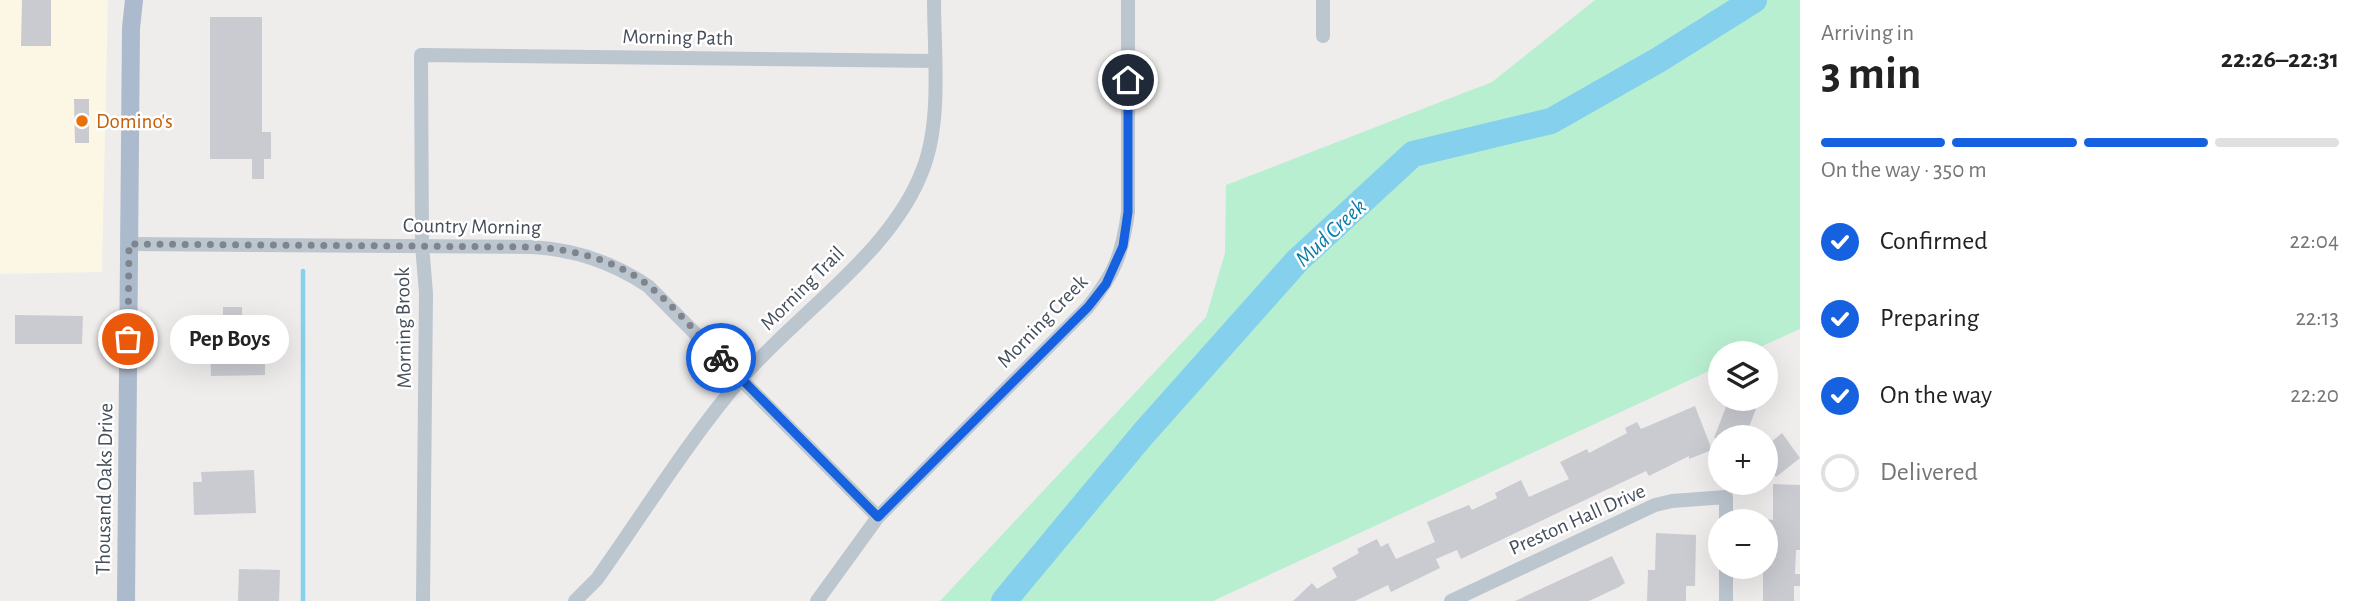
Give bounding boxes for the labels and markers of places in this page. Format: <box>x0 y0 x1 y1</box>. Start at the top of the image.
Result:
pin <box>1098 50 1158 110</box>
place label: Domino's <box>96 111 173 132</box>
marker: Domino's <box>74 113 90 129</box>
pin <box>98 309 158 369</box>
callout: Pep Boys <box>170 314 289 364</box>

